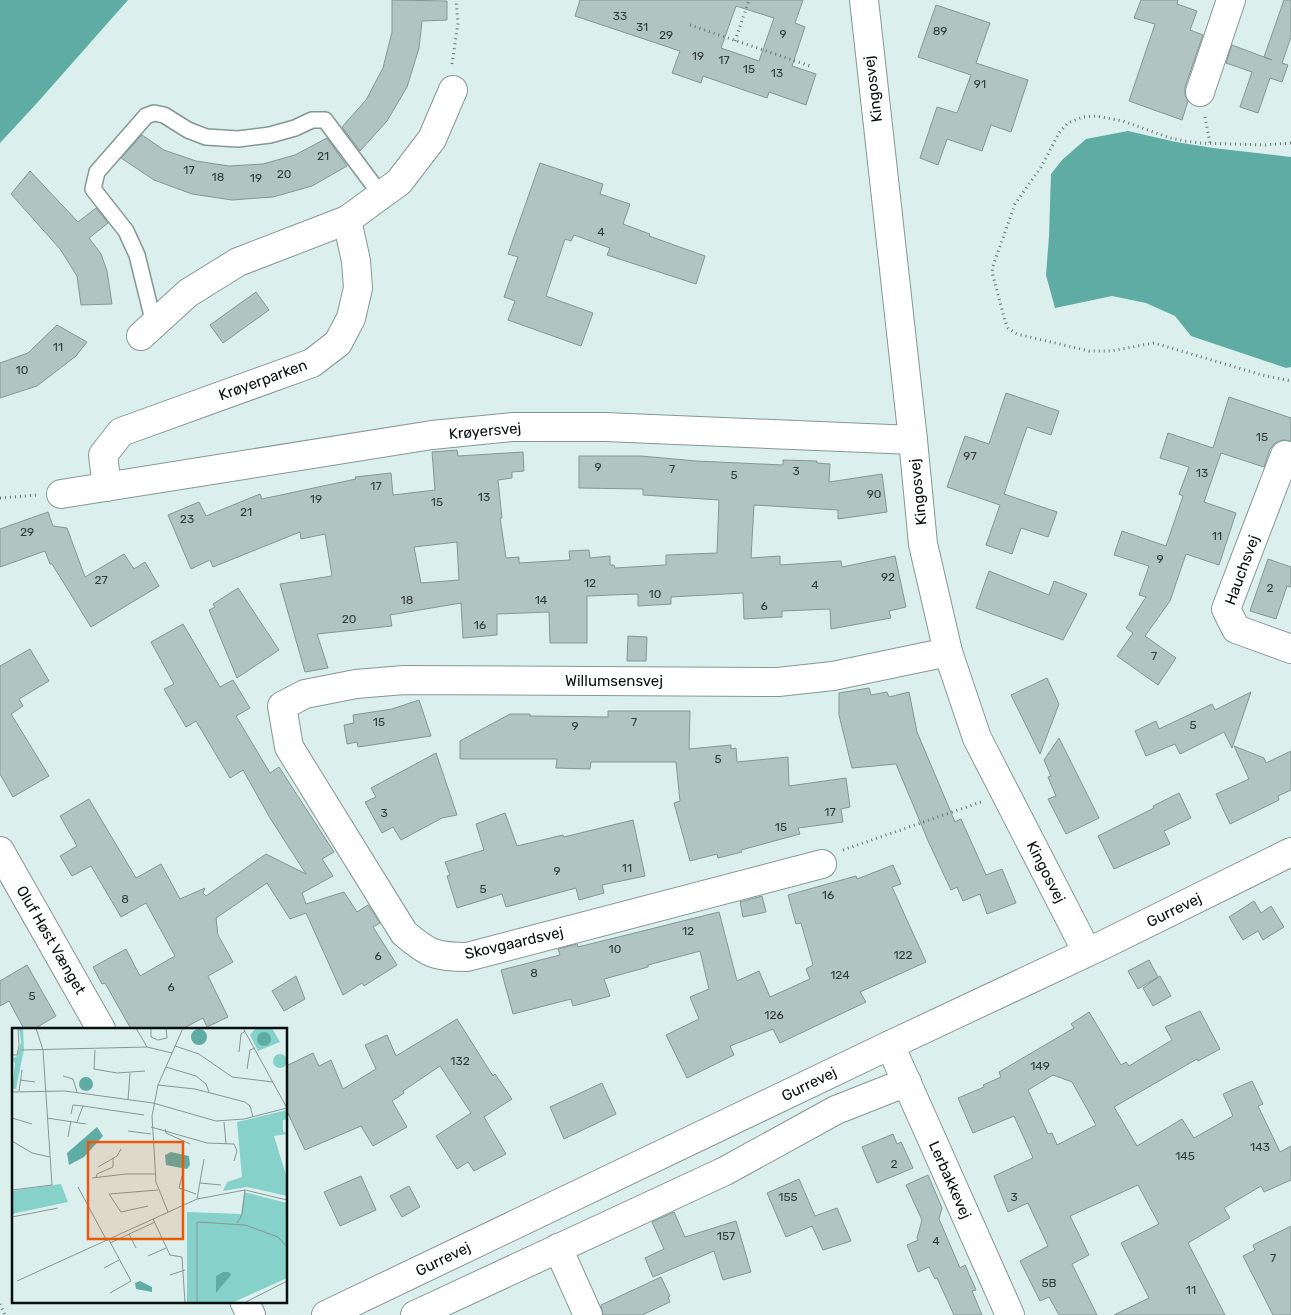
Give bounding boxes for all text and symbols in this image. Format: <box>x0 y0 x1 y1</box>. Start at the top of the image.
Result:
house number: 33 <box>613 9 627 23</box>
house number: 31 <box>636 20 648 34</box>
house number: 89 <box>933 24 947 38</box>
house number: 9 <box>779 27 787 41</box>
house number: 29 <box>659 28 673 42</box>
house number: 19 <box>692 49 704 63</box>
house number: 17 <box>718 53 730 67</box>
street label: Kingosvej <box>860 55 886 123</box>
house number: 15 <box>743 62 755 76</box>
house number: 13 <box>771 66 783 80</box>
house number: 91 <box>974 77 986 91</box>
house number: 21 <box>317 149 329 163</box>
house number: 17 <box>183 163 195 177</box>
house number: 20 <box>277 167 291 181</box>
house number: 18 <box>212 170 224 184</box>
house number: 19 <box>250 171 262 185</box>
house number: 4 <box>597 225 605 239</box>
house number: 11 <box>53 340 63 354</box>
street label: Krøyerparken <box>216 356 310 404</box>
house number: 10 <box>16 363 28 377</box>
street label: Krøyersvej <box>448 419 522 443</box>
house number: 15 <box>1256 430 1268 444</box>
house number: 97 <box>963 449 977 463</box>
street label: Kingosvej <box>906 458 930 526</box>
house number: 9 <box>594 460 602 474</box>
house number: 7 <box>669 462 675 476</box>
house number: 3 <box>792 464 800 478</box>
house number: 13 <box>1196 466 1208 480</box>
house number: 5 <box>730 468 738 482</box>
house number: 17 <box>370 479 382 493</box>
house number: 90 <box>867 487 881 501</box>
house number: 13 <box>478 490 490 504</box>
house number: 19 <box>310 492 322 506</box>
house number: 15 <box>431 495 443 509</box>
house number: 21 <box>240 505 252 519</box>
house number: 23 <box>180 512 194 526</box>
house number: 29 <box>20 525 34 539</box>
house number: 11 <box>1212 529 1222 543</box>
street label: Hauchsvej <box>1221 533 1263 607</box>
house number: 9 <box>1156 552 1164 566</box>
house number: 92 <box>881 570 895 584</box>
house number: 27 <box>94 573 108 587</box>
house number: 12 <box>584 576 596 590</box>
house number: 4 <box>811 578 819 592</box>
house number: 2 <box>1266 581 1274 595</box>
house number: 10 <box>649 587 661 601</box>
house number: 18 <box>401 593 413 607</box>
house number: 14 <box>535 593 548 607</box>
house number: 6 <box>760 599 768 613</box>
house number: 20 <box>342 612 356 626</box>
house number: 16 <box>474 618 486 632</box>
house number: 7 <box>1151 649 1157 663</box>
street label: Willumsensvej <box>565 672 663 690</box>
house number: 15 <box>373 715 385 729</box>
house number: 7 <box>631 715 637 729</box>
house number: 5 <box>1189 718 1197 732</box>
house number: 9 <box>571 719 579 733</box>
house number: 5 <box>714 752 722 766</box>
house number: 17 <box>824 805 836 819</box>
house number: 3 <box>380 806 388 820</box>
house number: 15 <box>775 820 787 834</box>
street label: Kingosvej <box>1023 838 1069 906</box>
house number: 11 <box>622 861 632 875</box>
house number: 9 <box>553 864 561 878</box>
street label: Oluf Høst Vænget <box>13 882 90 998</box>
house number: 5 <box>479 882 487 896</box>
house number: 16 <box>822 888 834 902</box>
street label: Gurrevej <box>1144 889 1204 931</box>
house number: 8 <box>121 892 129 906</box>
street label: Skovgaardsvej <box>463 923 565 963</box>
house number: 12 <box>682 924 694 938</box>
house number: 10 <box>609 942 621 956</box>
house number: 122 <box>893 948 913 962</box>
house number: 6 <box>374 949 382 963</box>
house number: 8 <box>530 966 538 980</box>
house number: 124 <box>830 968 850 982</box>
house number: 6 <box>167 980 175 994</box>
house number: 5 <box>28 989 36 1003</box>
house number: 126 <box>764 1008 784 1022</box>
inset map <box>12 1028 288 1302</box>
house number: 132 <box>450 1054 470 1068</box>
house number: 149 <box>1030 1059 1050 1073</box>
street label: Gurrevej <box>779 1063 839 1105</box>
street label: Lerbakkevej <box>925 1138 975 1222</box>
house number: 143 <box>1250 1140 1270 1154</box>
house number: 145 <box>1175 1149 1195 1163</box>
house number: 2 <box>890 1157 898 1171</box>
house number: 155 <box>778 1190 798 1204</box>
house number: 3 <box>1010 1190 1018 1204</box>
house number: 157 <box>717 1229 735 1243</box>
house number: 4 <box>932 1234 940 1248</box>
street label: Gurrevej <box>413 1238 473 1280</box>
house number: 7 <box>1270 1251 1276 1265</box>
house number: 5B <box>1041 1276 1057 1290</box>
house number: 11 <box>1186 1283 1196 1297</box>

